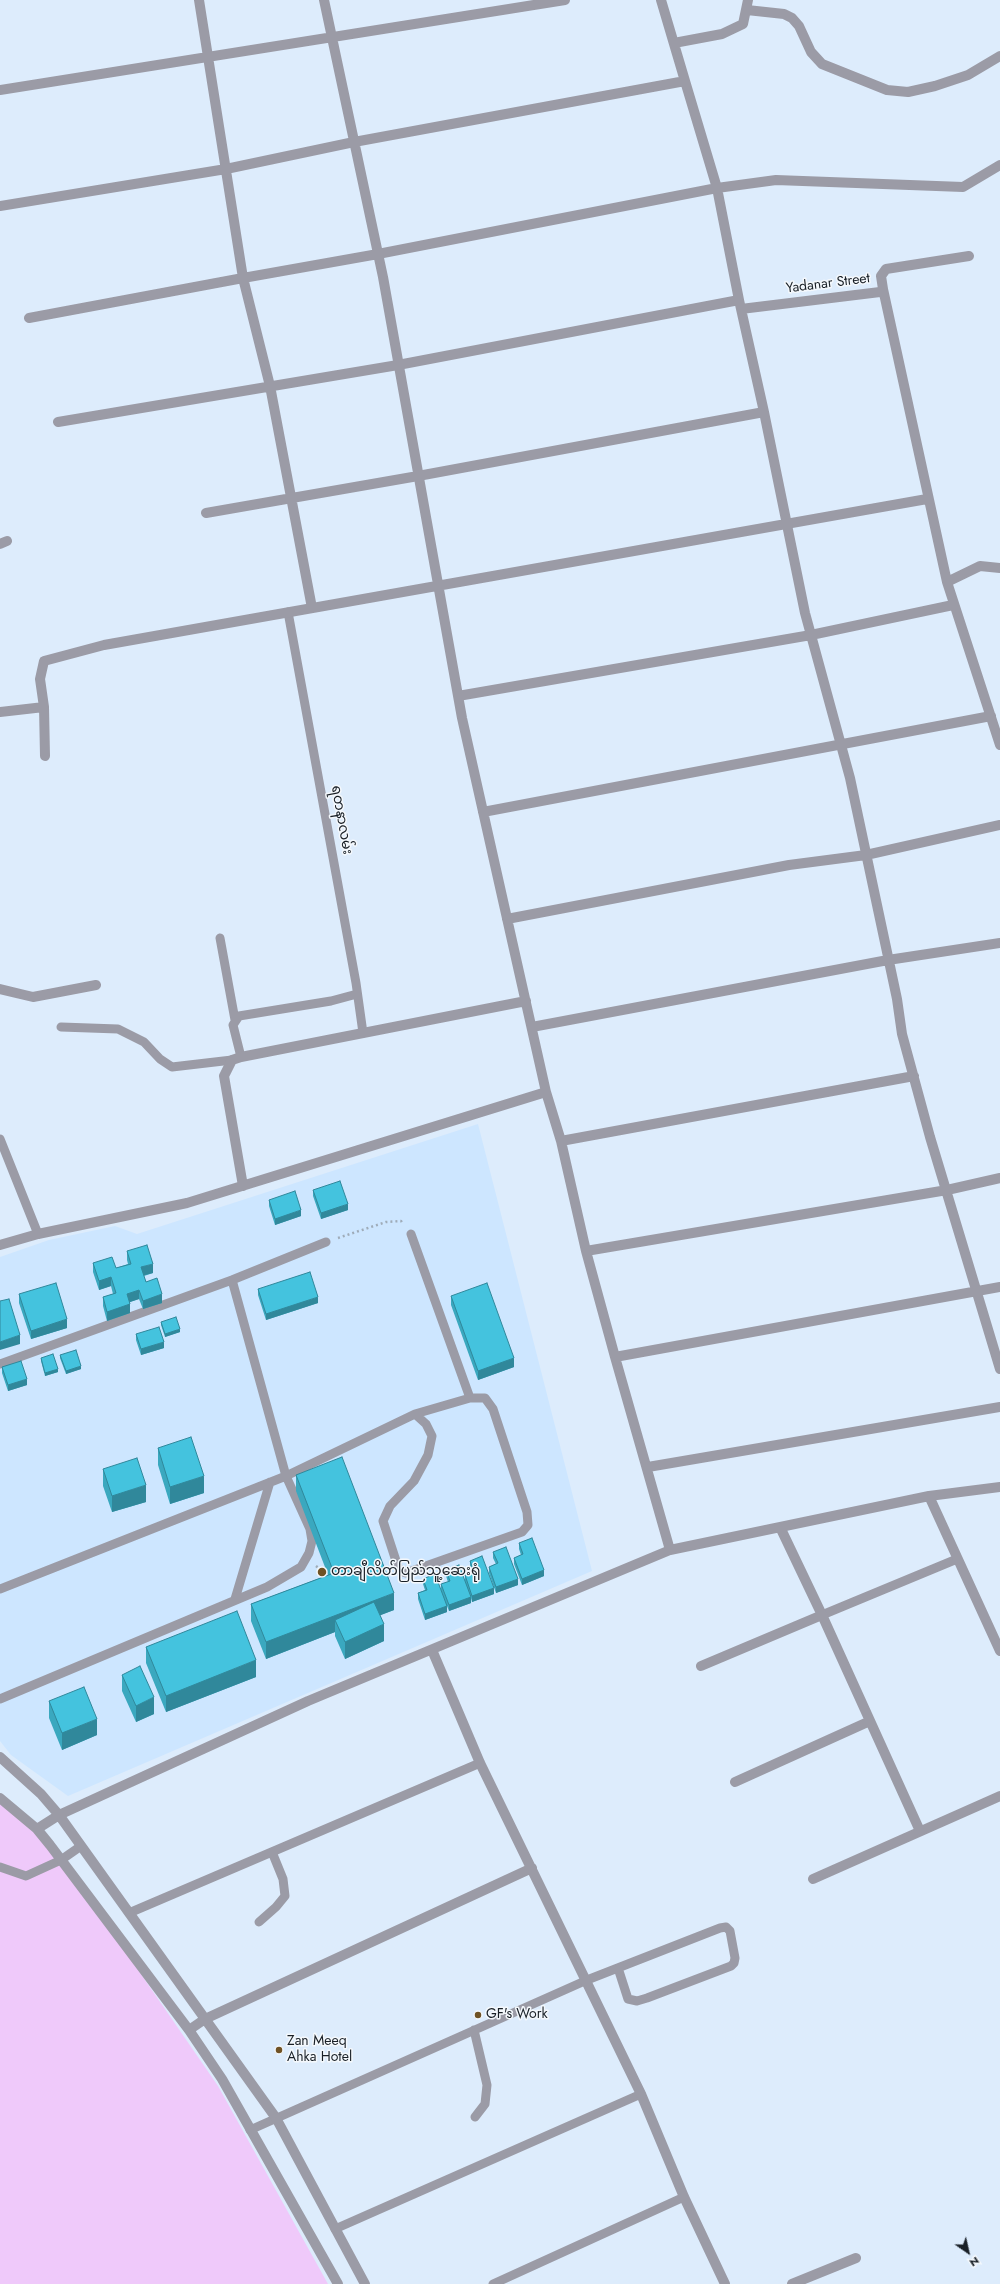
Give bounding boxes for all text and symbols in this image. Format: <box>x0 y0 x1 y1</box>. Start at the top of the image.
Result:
street label: Yadanar Street <box>785 271 871 297</box>
street label: ရတနာလမ်း <box>327 784 355 856</box>
place label: တာချီလိတ်ပြည်သူ့ဆေးရုံ <box>331 1564 480 1580</box>
marker: တာချီလိတ်ပြည်သူ့ဆေးရုံ <box>316 1566 328 1578</box>
place label: GF's Work <box>486 2007 548 2023</box>
marker: GF's Work <box>473 2010 483 2020</box>
place label: Zan Meeq Ahka Hotel <box>287 2034 352 2066</box>
marker: Zan Meeq Ahka Hotel <box>274 2045 284 2055</box>
north arrow <box>948 2232 988 2272</box>
text: N <box>967 2253 983 2271</box>

